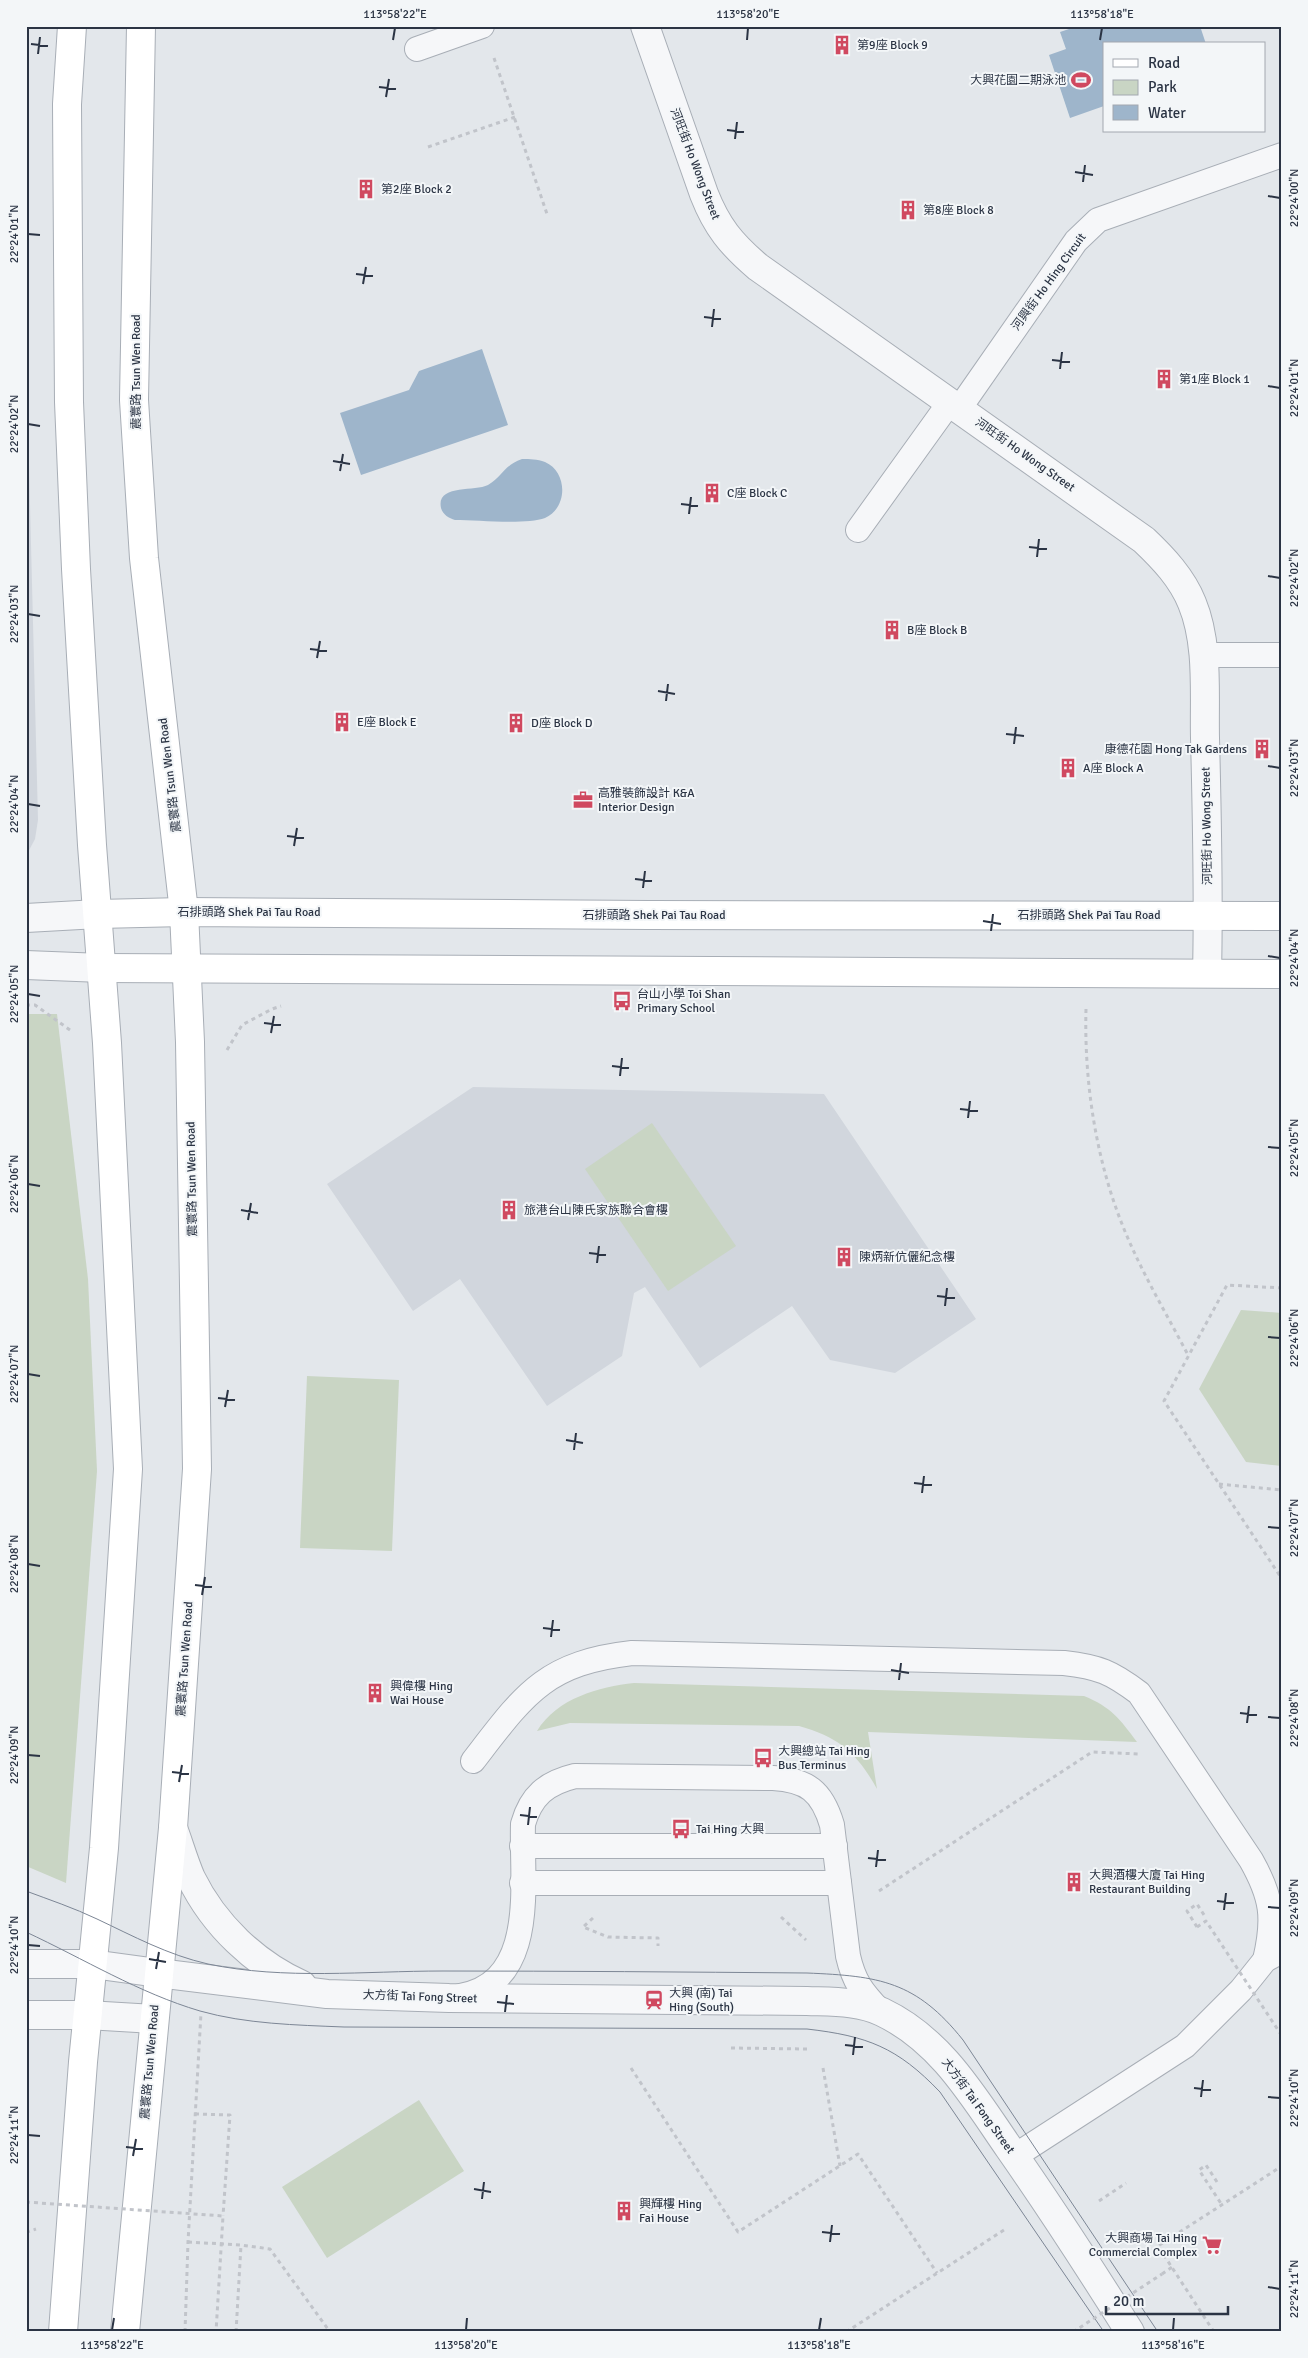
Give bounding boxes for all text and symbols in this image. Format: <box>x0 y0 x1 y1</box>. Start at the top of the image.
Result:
text: 113°58'22"E <box>363 7 427 22</box>
text: 113°58'20"E <box>716 7 780 22</box>
text: 113°58'18"E <box>1070 7 1134 22</box>
building icon: 第9座 Block 9 <box>831 34 853 56</box>
place label: 第9座 Block 9 <box>857 38 928 53</box>
legend <box>1103 42 1266 132</box>
text: Road <box>1148 54 1180 72</box>
sports icon: 大興花園二期泳池 <box>1070 69 1092 91</box>
place label: 大興花園二期泳池 <box>970 73 1066 88</box>
text: Park <box>1148 78 1177 96</box>
text: Water <box>1148 104 1186 122</box>
street label: 河旺街 Ho Wong Street <box>667 106 723 222</box>
text: 22°24'00"N <box>1287 169 1302 227</box>
building icon: 第2座 Block 2 <box>355 178 377 200</box>
place label: 第2座 Block 2 <box>381 182 452 197</box>
building icon: 第8座 Block 8 <box>897 199 919 221</box>
place label: 第8座 Block 8 <box>923 203 994 218</box>
text: 22°24'01"N <box>7 205 22 263</box>
street label: 河興街 Ho Hing Circuit <box>1009 230 1089 334</box>
street label: 震寰路 Tsun Wen Road <box>129 314 144 430</box>
text: 22°24'01"N <box>1287 359 1302 417</box>
building icon: 第1座 Block 1 <box>1153 368 1175 390</box>
place label: 第1座 Block 1 <box>1179 372 1250 387</box>
text: 22°24'02"N <box>7 395 22 453</box>
street label: 河旺街 Ho Wong Street <box>972 415 1078 495</box>
building icon: C座 Block C <box>701 482 723 504</box>
place label: C座 Block C <box>727 486 787 501</box>
text: 22°24'02"N <box>1287 549 1302 607</box>
text: 22°24'03"N <box>7 585 22 643</box>
building icon: B座 Block B <box>881 619 903 641</box>
place label: B座 Block B <box>907 623 967 638</box>
building icon: E座 Block E <box>331 711 353 733</box>
building icon: D座 Block D <box>505 712 527 734</box>
place label: E座 Block E <box>357 715 417 730</box>
place label: D座 Block D <box>531 716 593 731</box>
street label: 震寰路 Tsun Wen Road <box>156 717 184 833</box>
building icon: 康德花園 Hong Tak Gardens <box>1251 738 1273 760</box>
text: 22°24'03"N <box>1287 739 1302 797</box>
place label: 康德花園 Hong Tak Gardens <box>1104 742 1247 757</box>
building icon: A座 Block A <box>1057 757 1079 779</box>
place label: A座 Block A <box>1083 761 1144 776</box>
street label: 河旺街 Ho Wong Street <box>1198 767 1216 885</box>
text: 22°24'04"N <box>7 775 22 833</box>
place label: 高雅裝飾設計 K&A Interior Design <box>598 786 695 815</box>
office icon: 高雅裝飾設計 K&A Interior Design <box>572 789 594 811</box>
street label: 石排頭路 Shek Pai Tau Road <box>177 905 321 920</box>
street label: 石排頭路 Shek Pai Tau Road <box>582 908 726 923</box>
street label: 石排頭路 Shek Pai Tau Road <box>1017 908 1161 923</box>
text: 22°24'04"N <box>1287 929 1302 987</box>
text: 22°24'05"N <box>7 965 22 1023</box>
place label: 台山小學 Toi Shan Primary School <box>637 987 731 1016</box>
bus stop icon: 台山小學 Toi Shan Primary School <box>611 990 633 1012</box>
text: 22°24'05"N <box>1287 1119 1302 1177</box>
street label: 震寰路 Tsun Wen Road <box>183 1121 201 1237</box>
text: 22°24'06"N <box>7 1155 22 1213</box>
building icon: 旅港台山陳氏家族聯合會樓 <box>498 1199 520 1221</box>
place label: 旅港台山陳氏家族聯合會樓 <box>524 1203 668 1218</box>
building icon: 陳炳新伉儷紀念樓 <box>833 1246 855 1268</box>
place label: 陳炳新伉儷紀念樓 <box>859 1250 955 1265</box>
text: 22°24'06"N <box>1287 1309 1302 1367</box>
text: 22°24'07"N <box>7 1345 22 1403</box>
text: 22°24'07"N <box>1287 1499 1302 1557</box>
text: 22°24'08"N <box>7 1535 22 1593</box>
street label: 震寰路 Tsun Wen Road <box>173 1601 197 1717</box>
place label: 興偉樓 Hing Wai House <box>390 1679 453 1708</box>
building icon: 興偉樓 Hing Wai House <box>364 1682 386 1704</box>
text: 22°24'08"N <box>1287 1689 1302 1747</box>
text: 22°24'09"N <box>7 1726 22 1784</box>
place label: 大興總站 Tai Hing Bus Terminus <box>778 1744 870 1773</box>
bus stop icon: 大興總站 Tai Hing Bus Terminus <box>752 1747 774 1769</box>
bus stop icon: Tai Hing 大興 <box>670 1818 692 1840</box>
place label: Tai Hing 大興 <box>696 1822 764 1837</box>
place label: 大興酒樓大廈 Tai Hing Restaurant Building <box>1089 1868 1205 1897</box>
building icon: 大興酒樓大廈 Tai Hing Restaurant Building <box>1063 1871 1085 1893</box>
text: 22°24'09"N <box>1287 1879 1302 1937</box>
text: 22°24'10"N <box>7 1916 22 1974</box>
place label: 大興 (南) Tai Hing (South) <box>669 1986 734 2015</box>
street label: 大方街 Tai Fong Street <box>362 1988 478 2006</box>
station icon: 大興 (南) Tai Hing (South) <box>643 1989 665 2011</box>
street label: 震寰路 Tsun Wen Road <box>138 2004 162 2120</box>
street label: 大方街 Tai Fong Street <box>938 2055 1018 2157</box>
text: 22°24'10"N <box>1287 2069 1302 2127</box>
text: 22°24'11"N <box>7 2106 22 2164</box>
place label: 興輝樓 Hing Fai House <box>639 2197 702 2226</box>
building icon: 興輝樓 Hing Fai House <box>613 2200 635 2222</box>
place label: 大興商場 Tai Hing Commercial Complex <box>1089 2231 1197 2260</box>
supermarket icon: 大興商場 Tai Hing Commercial Complex <box>1201 2234 1223 2256</box>
text: 22°24'11"N <box>1287 2260 1302 2318</box>
scale bar <box>1106 2283 1228 2315</box>
text: 20 m <box>1113 2292 1144 2310</box>
text: 113°58'22"E <box>80 2338 144 2353</box>
text: 113°58'20"E <box>434 2338 498 2353</box>
text: 113°58'18"E <box>787 2338 851 2353</box>
text: 113°58'16"E <box>1141 2338 1205 2353</box>

